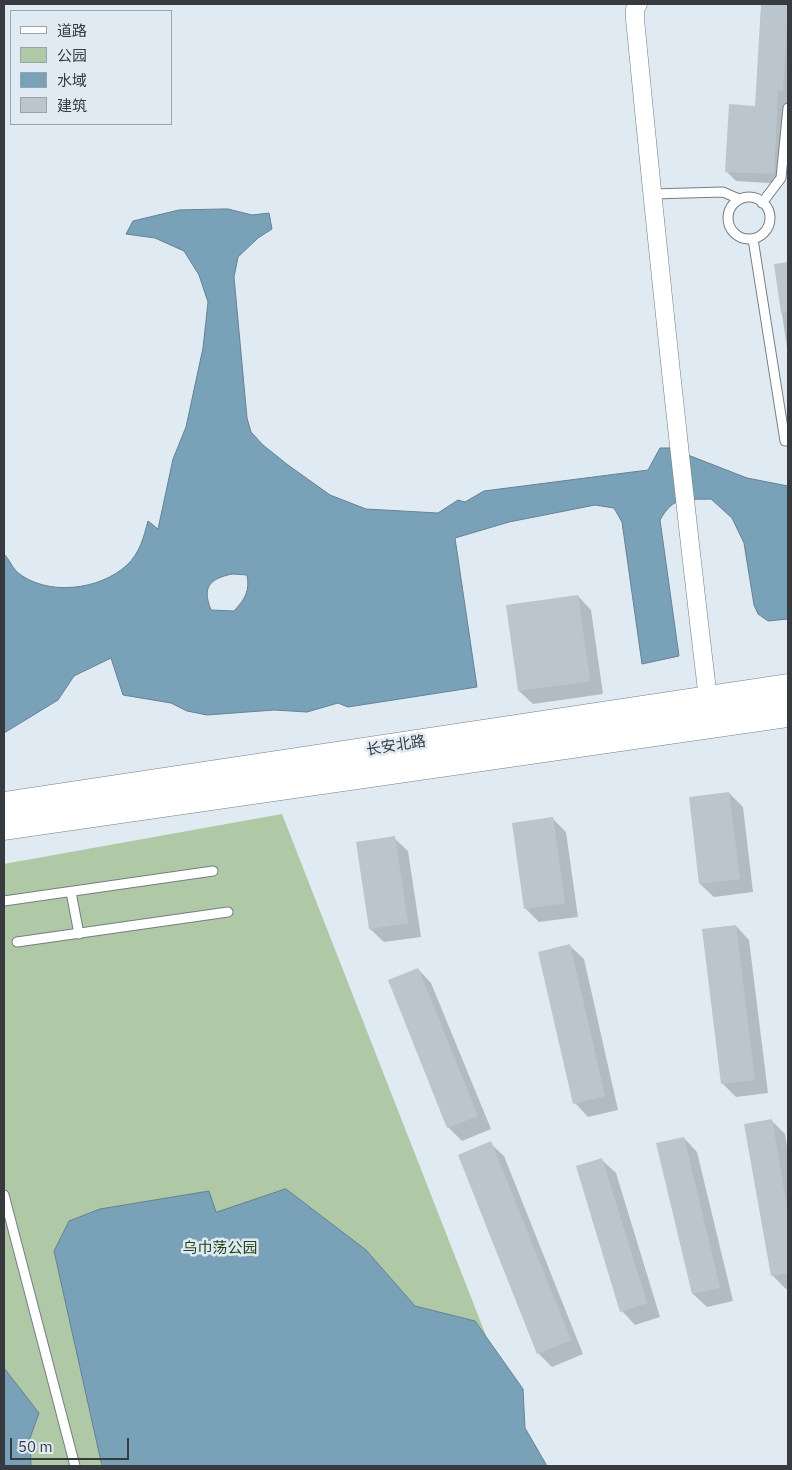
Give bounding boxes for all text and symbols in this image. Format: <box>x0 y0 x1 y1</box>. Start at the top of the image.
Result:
legend <box>10 10 172 125</box>
text: 道路 <box>57 21 87 40</box>
text: 公园 <box>57 46 87 65</box>
text: 水域 <box>57 71 87 90</box>
text: 建筑 <box>57 96 87 115</box>
street label: 长安北路 <box>365 732 427 760</box>
park label: 乌巾荡公园 <box>183 1240 257 1258</box>
scale bar <box>12 1428 131 1460</box>
text: 50 m <box>18 1437 53 1456</box>

